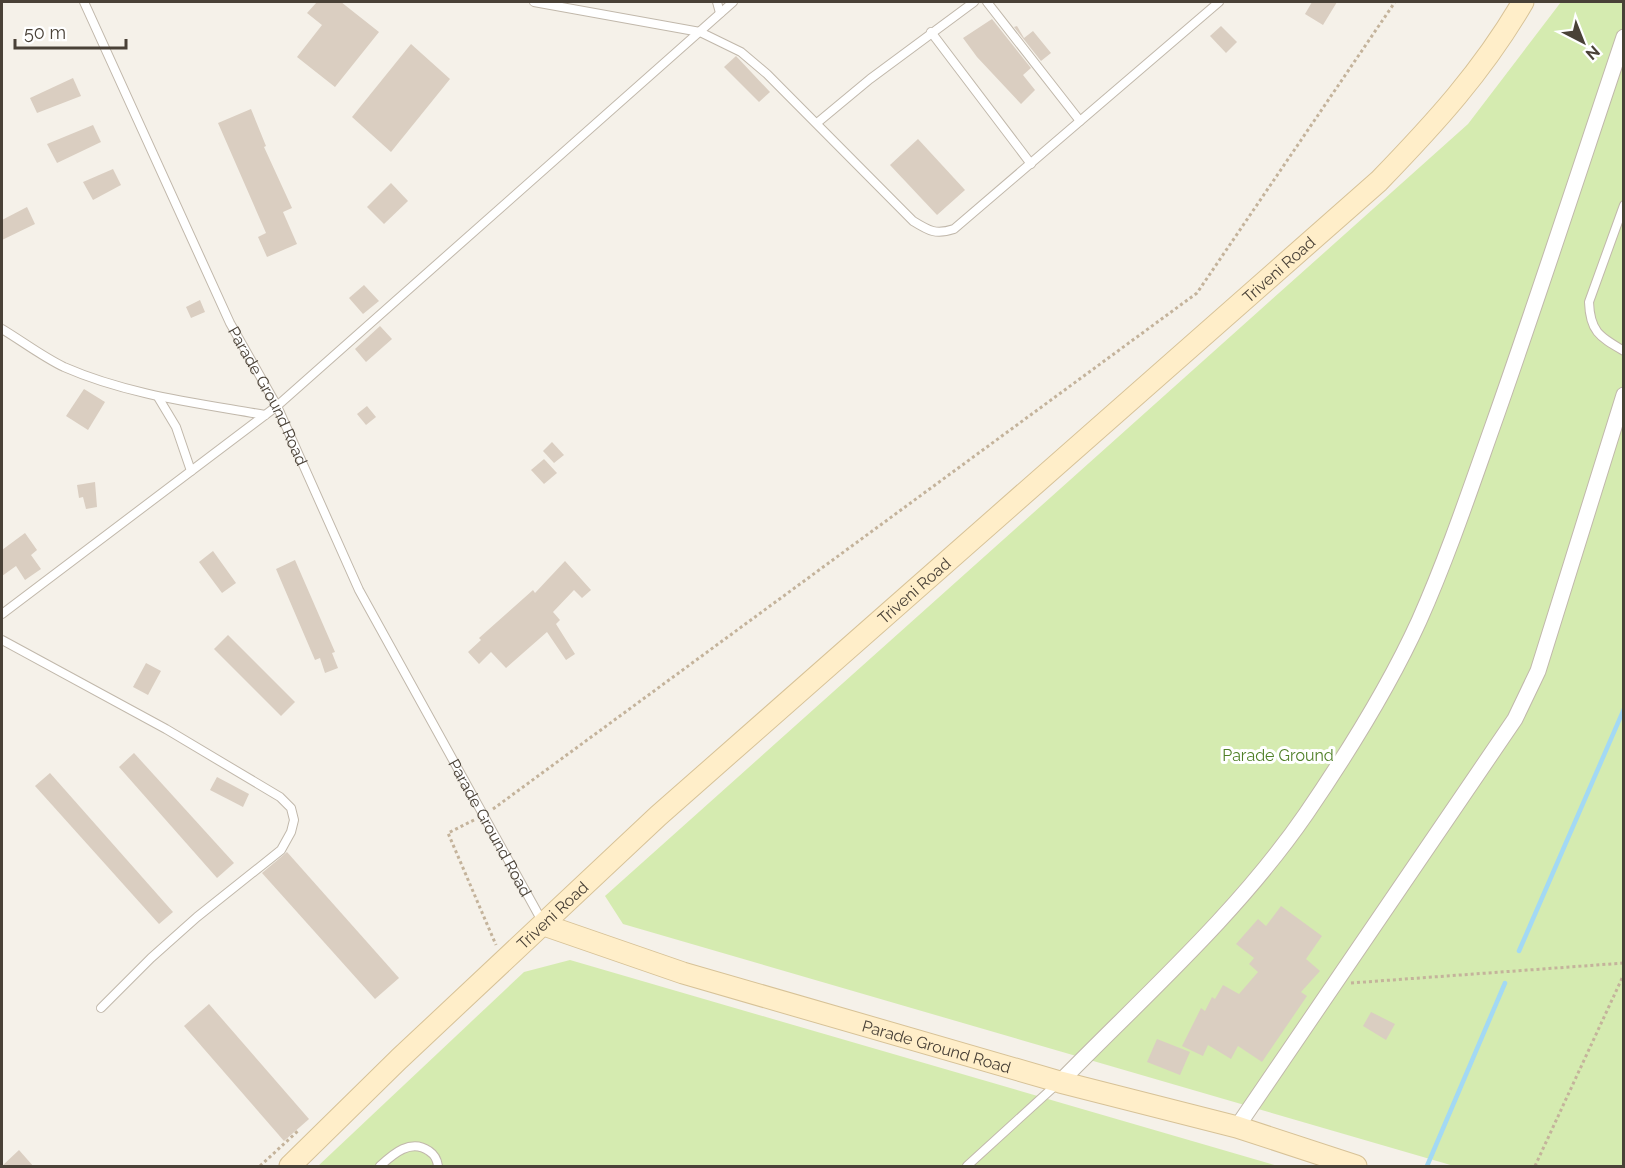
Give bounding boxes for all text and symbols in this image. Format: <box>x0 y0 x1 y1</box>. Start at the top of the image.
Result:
scale bar <box>15 12 126 50</box>
north arrow <box>1553 12 1613 72</box>
text: 50 m <box>24 22 66 43</box>
text: N <box>1582 42 1604 64</box>
street label: Triveni Road <box>1238 232 1319 306</box>
street label: Parade Ground Road <box>224 323 312 468</box>
street label: Triveni Road <box>874 554 954 628</box>
park label: Parade Ground <box>1222 746 1334 765</box>
street label: Parade Ground Road <box>445 756 536 900</box>
street label: Triveni Road <box>513 877 592 953</box>
street label: Parade Ground Road <box>860 1016 1013 1077</box>

